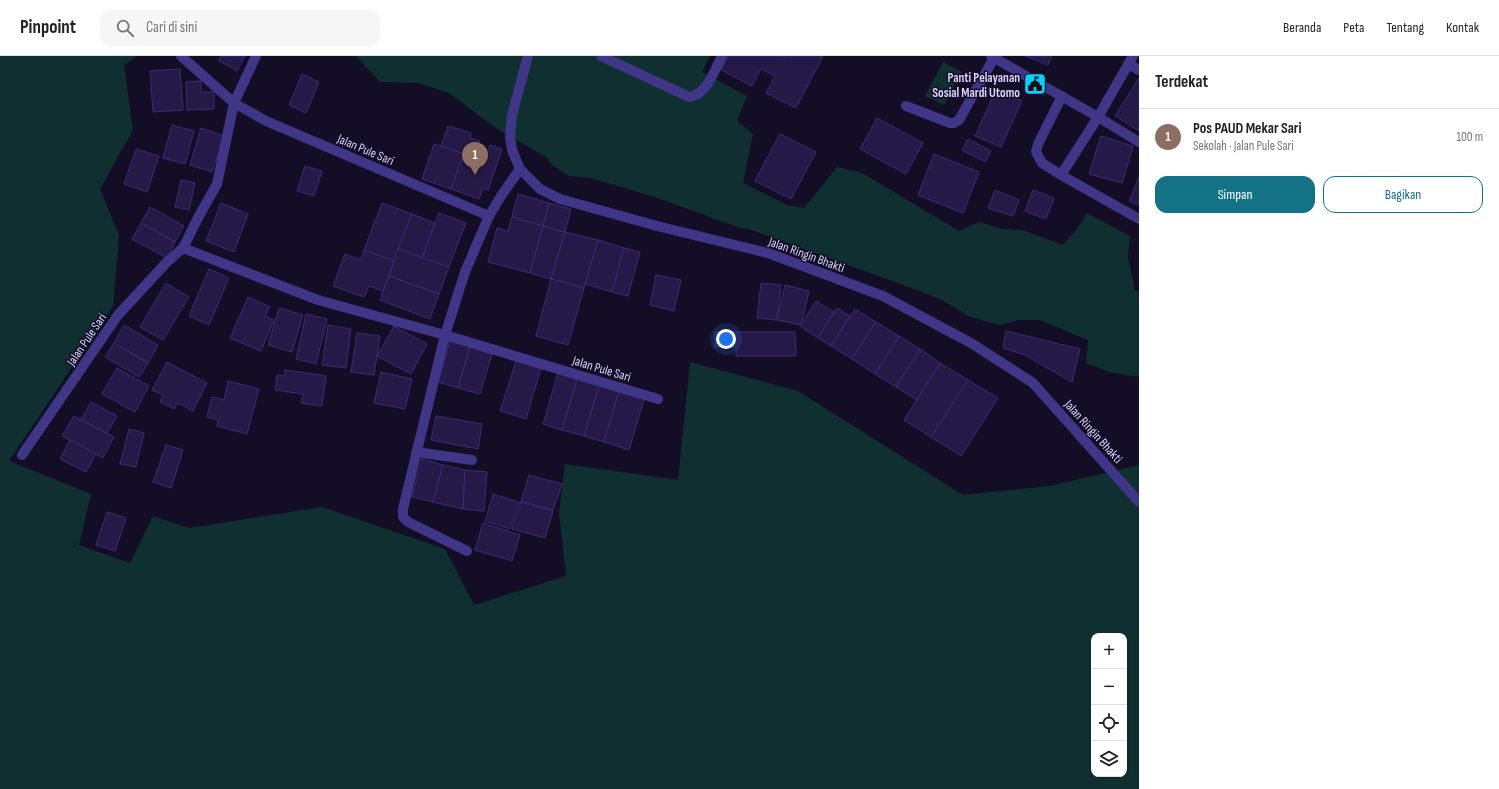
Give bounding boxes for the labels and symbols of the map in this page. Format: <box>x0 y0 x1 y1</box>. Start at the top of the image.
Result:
place label: Panti Pelayanan Sosial Mardi Utomo <box>932 70 1020 101</box>
public building icon: Panti Pelayanan Sosial Mardi Utomo <box>1022 71 1048 97</box>
street label: Jalan Pule Sari <box>334 130 396 169</box>
pin: 1 <box>462 142 488 175</box>
street label: Jalan Ringin Bhakti <box>766 233 847 276</box>
street label: Jalan Pule Sari <box>63 310 110 370</box>
your location <box>716 329 736 349</box>
street label: Jalan Pule Sari <box>570 352 633 385</box>
street label: Jalan Ringin Bhakti <box>1060 396 1126 467</box>

